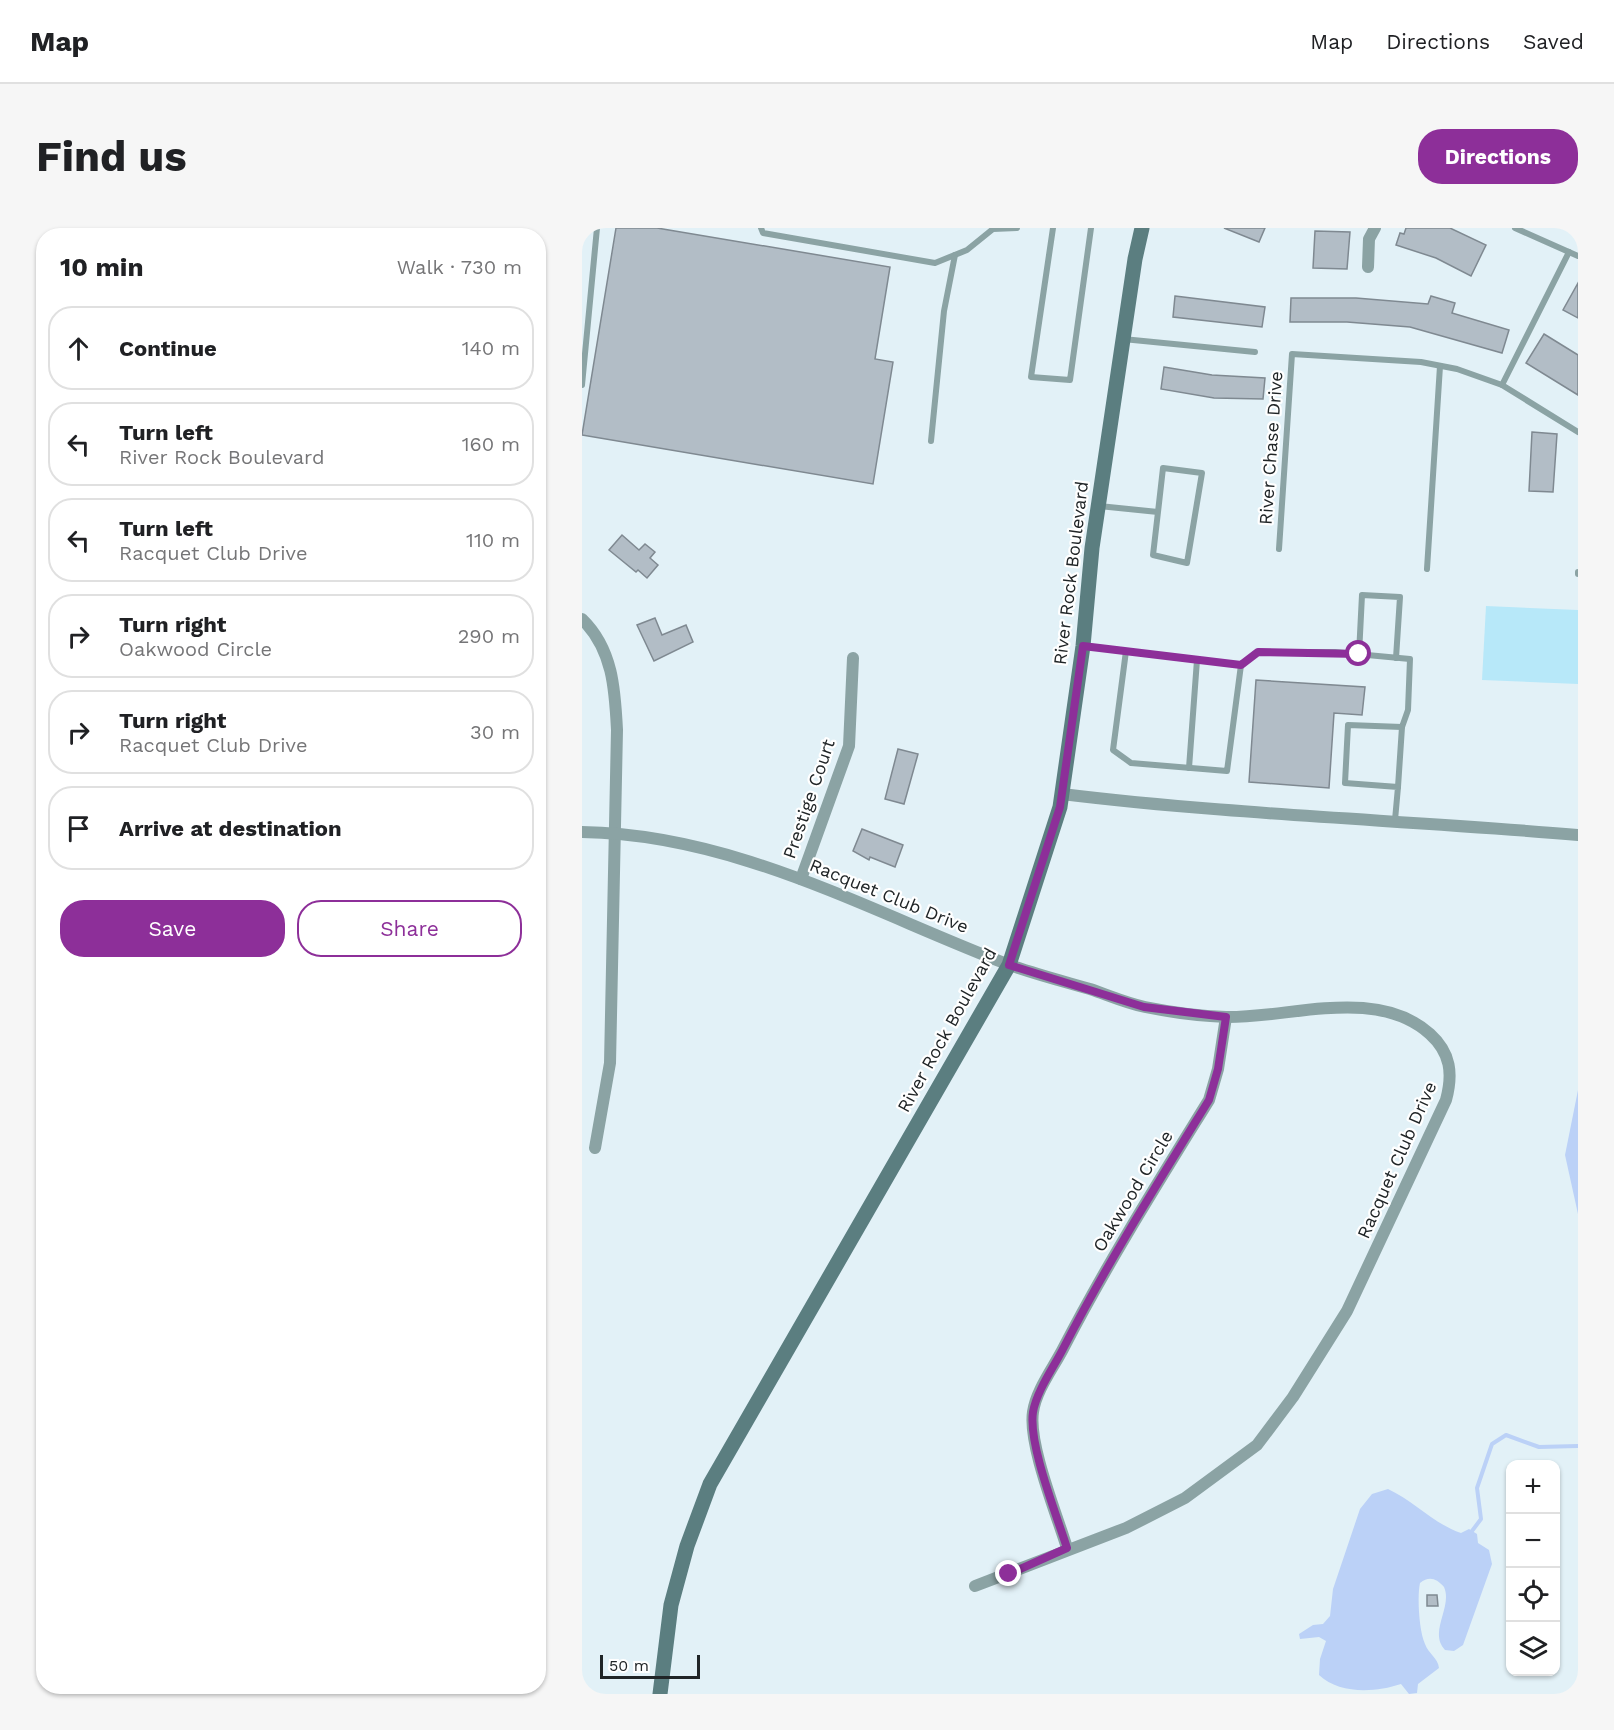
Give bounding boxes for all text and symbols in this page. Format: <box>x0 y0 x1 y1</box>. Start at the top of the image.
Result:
text: Map <box>30 25 89 58</box>
text: Map <box>1310 29 1353 54</box>
text: Directions <box>1386 29 1490 54</box>
text: Saved <box>1523 29 1584 54</box>
button: Directions <box>1418 129 1578 184</box>
text: Find us <box>36 132 187 181</box>
text: 10 min <box>60 252 144 282</box>
text: Walk · 730 m <box>397 255 522 279</box>
icon: ahead <box>62 332 95 365</box>
text: Continue <box>119 336 217 361</box>
text: 140 m <box>462 336 520 360</box>
street label: River Chase Drive <box>1255 370 1286 525</box>
text: Turn left <box>119 420 213 445</box>
icon: left <box>62 428 95 461</box>
text: 160 m <box>462 432 520 456</box>
text: River Rock Boulevard <box>119 445 324 469</box>
street label: River Rock Boulevard <box>1049 480 1092 666</box>
text: Turn left <box>119 516 213 541</box>
icon: left <box>62 524 95 557</box>
text: 110 m <box>466 528 520 552</box>
text: Racquet Club Drive <box>119 541 307 565</box>
text: Turn right <box>119 612 226 637</box>
icon: right <box>62 620 95 653</box>
text: 290 m <box>458 624 520 648</box>
text: Oakwood Circle <box>119 637 272 661</box>
route start <box>1345 640 1371 666</box>
text: Turn right <box>119 708 226 733</box>
icon: right <box>62 716 95 749</box>
text: 30 m <box>470 720 520 744</box>
text: Racquet Club Drive <box>119 733 307 757</box>
street label: Prestige Court <box>778 736 839 861</box>
icon: arrive <box>62 812 95 845</box>
text: Arrive at destination <box>119 816 342 841</box>
street label: Racquet Club Drive <box>807 854 972 937</box>
button: Save <box>60 900 285 957</box>
button: Share <box>297 900 522 957</box>
street label: River Rock Boulevard <box>893 944 1001 1116</box>
street label: Racquet Club Drive <box>1352 1078 1441 1242</box>
street label: Oakwood Circle <box>1088 1126 1177 1255</box>
map controls <box>1506 1460 1560 1676</box>
button: + <box>1506 1460 1560 1514</box>
button: − <box>1506 1514 1560 1568</box>
route end <box>995 1560 1021 1586</box>
button: locate <box>1506 1568 1560 1622</box>
button: layers <box>1506 1622 1560 1676</box>
scale bar <box>600 1652 700 1680</box>
text: 50 m <box>609 1656 649 1675</box>

